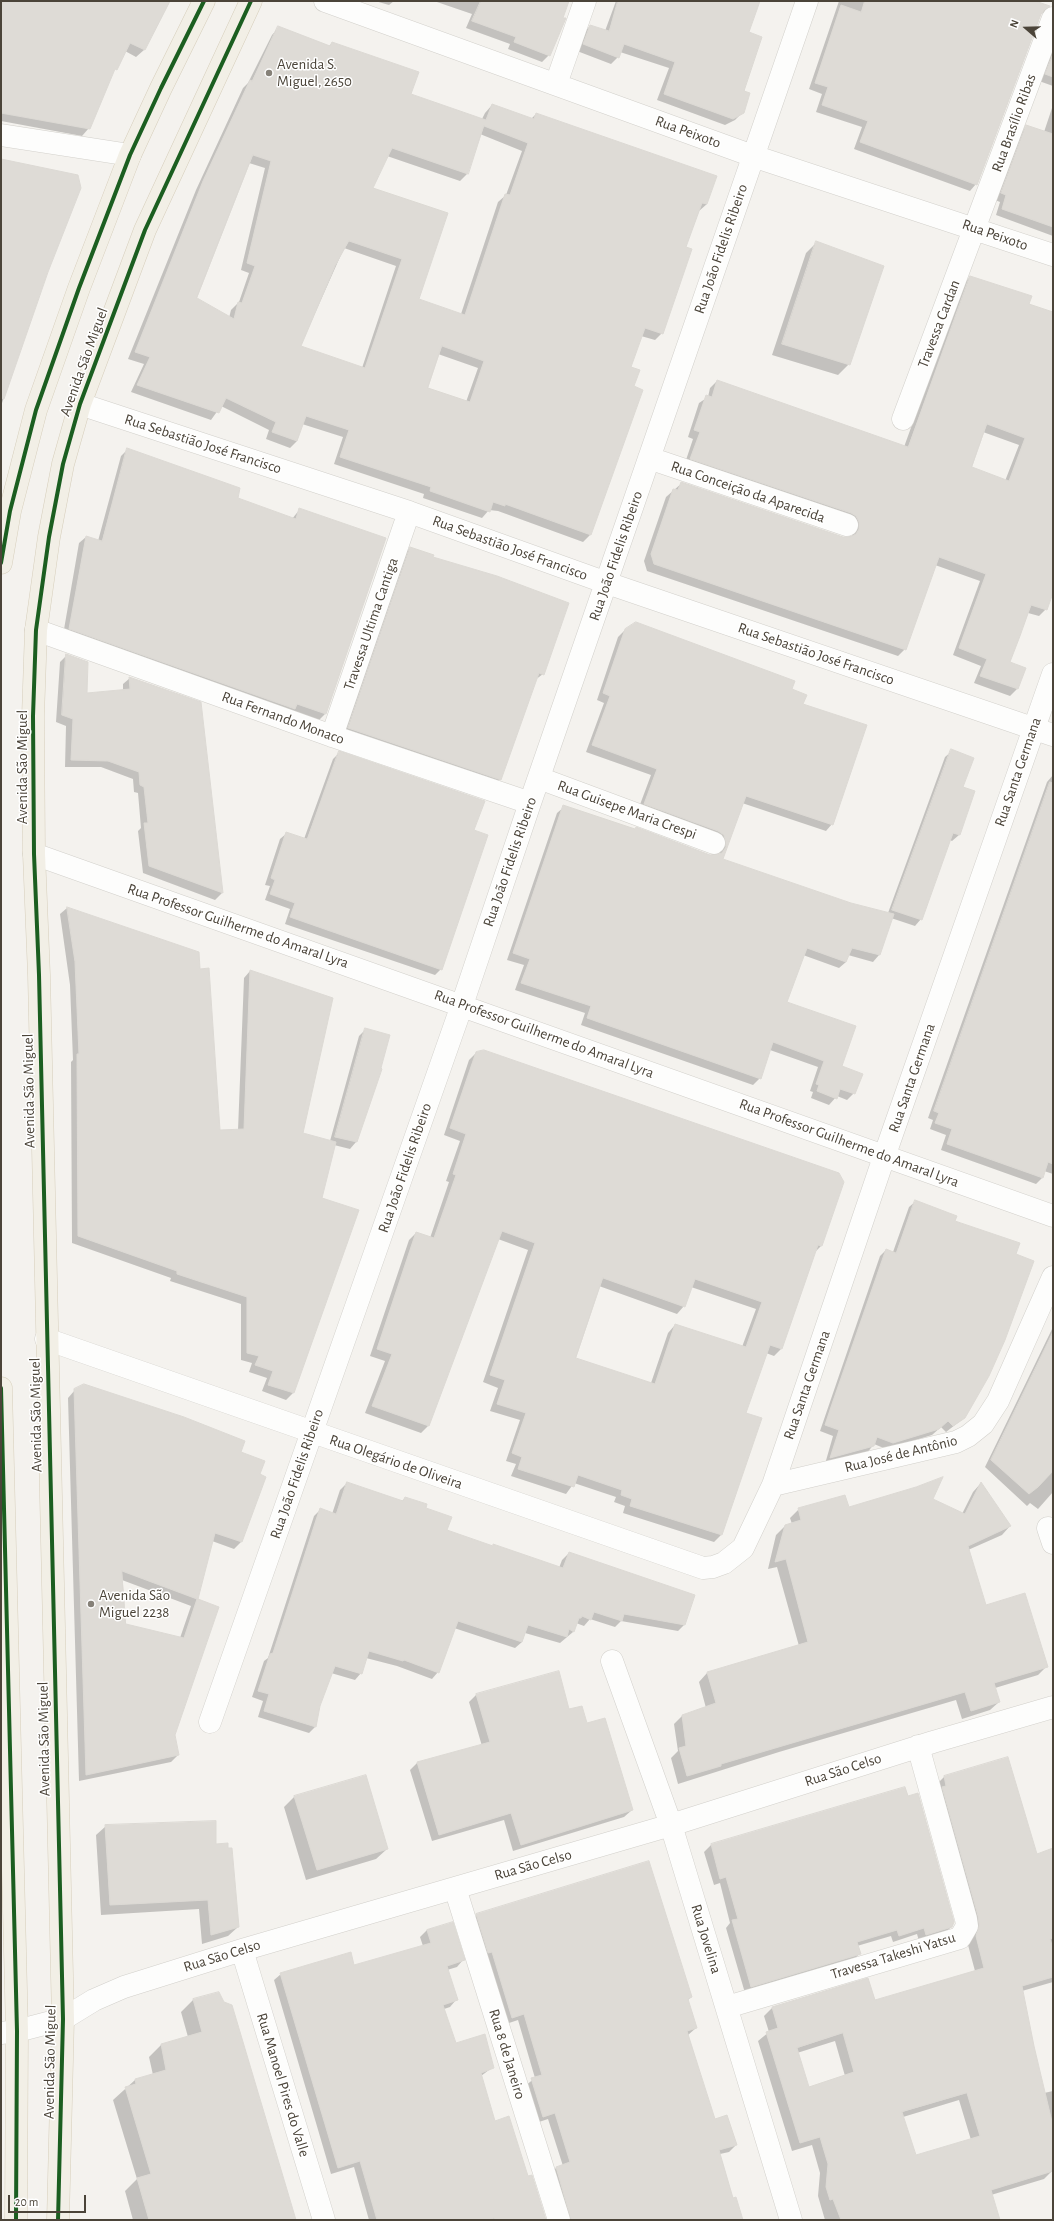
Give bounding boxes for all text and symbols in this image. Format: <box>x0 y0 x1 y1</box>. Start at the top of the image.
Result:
north arrow <box>1006 8 1046 48</box>
text: N <box>1008 18 1021 29</box>
place label: Avenida S. Miguel, 2650 <box>277 55 352 90</box>
marker: Avenida S. Miguel, 2650 <box>264 68 274 78</box>
street label: Rua Brasílio Ribas <box>988 71 1040 175</box>
street label: Rua Peixoto <box>653 112 723 152</box>
street label: Rua João Fidelis Ribeiro <box>690 182 752 316</box>
street label: Rua Peixoto <box>960 215 1030 255</box>
street label: Travessa Cardan <box>914 277 964 371</box>
street label: Avenida São Miguel <box>56 305 112 419</box>
street label: Rua Sebastião José Francisco <box>122 410 284 478</box>
street label: Rua Conceição da Aparecida <box>668 457 828 527</box>
street label: Rua João Fidelis Ribeiro <box>585 489 647 623</box>
street label: Rua Sebastião José Francisco <box>430 511 590 585</box>
street label: Travessa Ultima Cantiga <box>340 555 402 693</box>
street label: Rua Sebastião José Francisco <box>736 619 896 689</box>
street label: Rua Fernando Monaco <box>219 687 347 749</box>
street label: Avenida São Miguel <box>13 710 31 824</box>
street label: Rua Santa Germana <box>991 715 1045 829</box>
street label: Rua Guisepe Maria Crespi <box>555 776 699 844</box>
street label: Rua João Fidelis Ribeiro <box>479 795 541 929</box>
street label: Rua Professor Guilherme do Amaral Lyra <box>125 880 351 972</box>
street label: Rua Professor Guilherme do Amaral Lyra <box>432 986 656 1082</box>
street label: Rua Santa Germana <box>885 1021 939 1135</box>
street label: Avenida São Miguel <box>19 1034 39 1148</box>
street label: Rua Professor Guilherme do Amaral Lyra <box>737 1095 961 1191</box>
street label: Rua João Fidelis Ribeiro <box>374 1101 436 1235</box>
street label: Rua Santa Germana <box>780 1328 834 1442</box>
street label: Avenida São Miguel <box>26 1358 46 1472</box>
street label: Rua João Fidelis Ribeiro <box>266 1407 328 1541</box>
street label: Rua Olegário de Oliveira <box>327 1431 465 1493</box>
street label: Rua José de Antônio <box>843 1431 959 1477</box>
place label: Avenida São Miguel 2238 <box>99 1586 170 1621</box>
marker: Avenida São Miguel 2238 <box>86 1599 96 1609</box>
street label: Avenida São Miguel <box>34 1682 54 1796</box>
street label: Rua São Celso <box>802 1749 884 1791</box>
street label: Rua São Celso <box>492 1845 574 1885</box>
street label: Rua Jovelina <box>687 1902 725 1976</box>
street label: Travessa Takeshi Yatsu <box>828 1928 958 1984</box>
street label: Rua São Celso <box>181 1936 263 1976</box>
street label: Avenida São Miguel <box>40 2005 60 2119</box>
street label: Rua 8 de Janeiro <box>485 2007 529 2101</box>
street label: Rua Manoel Pires do Valle <box>253 2011 313 2159</box>
scale bar <box>10 2187 88 2213</box>
text: 20 m <box>15 2196 38 2208</box>

